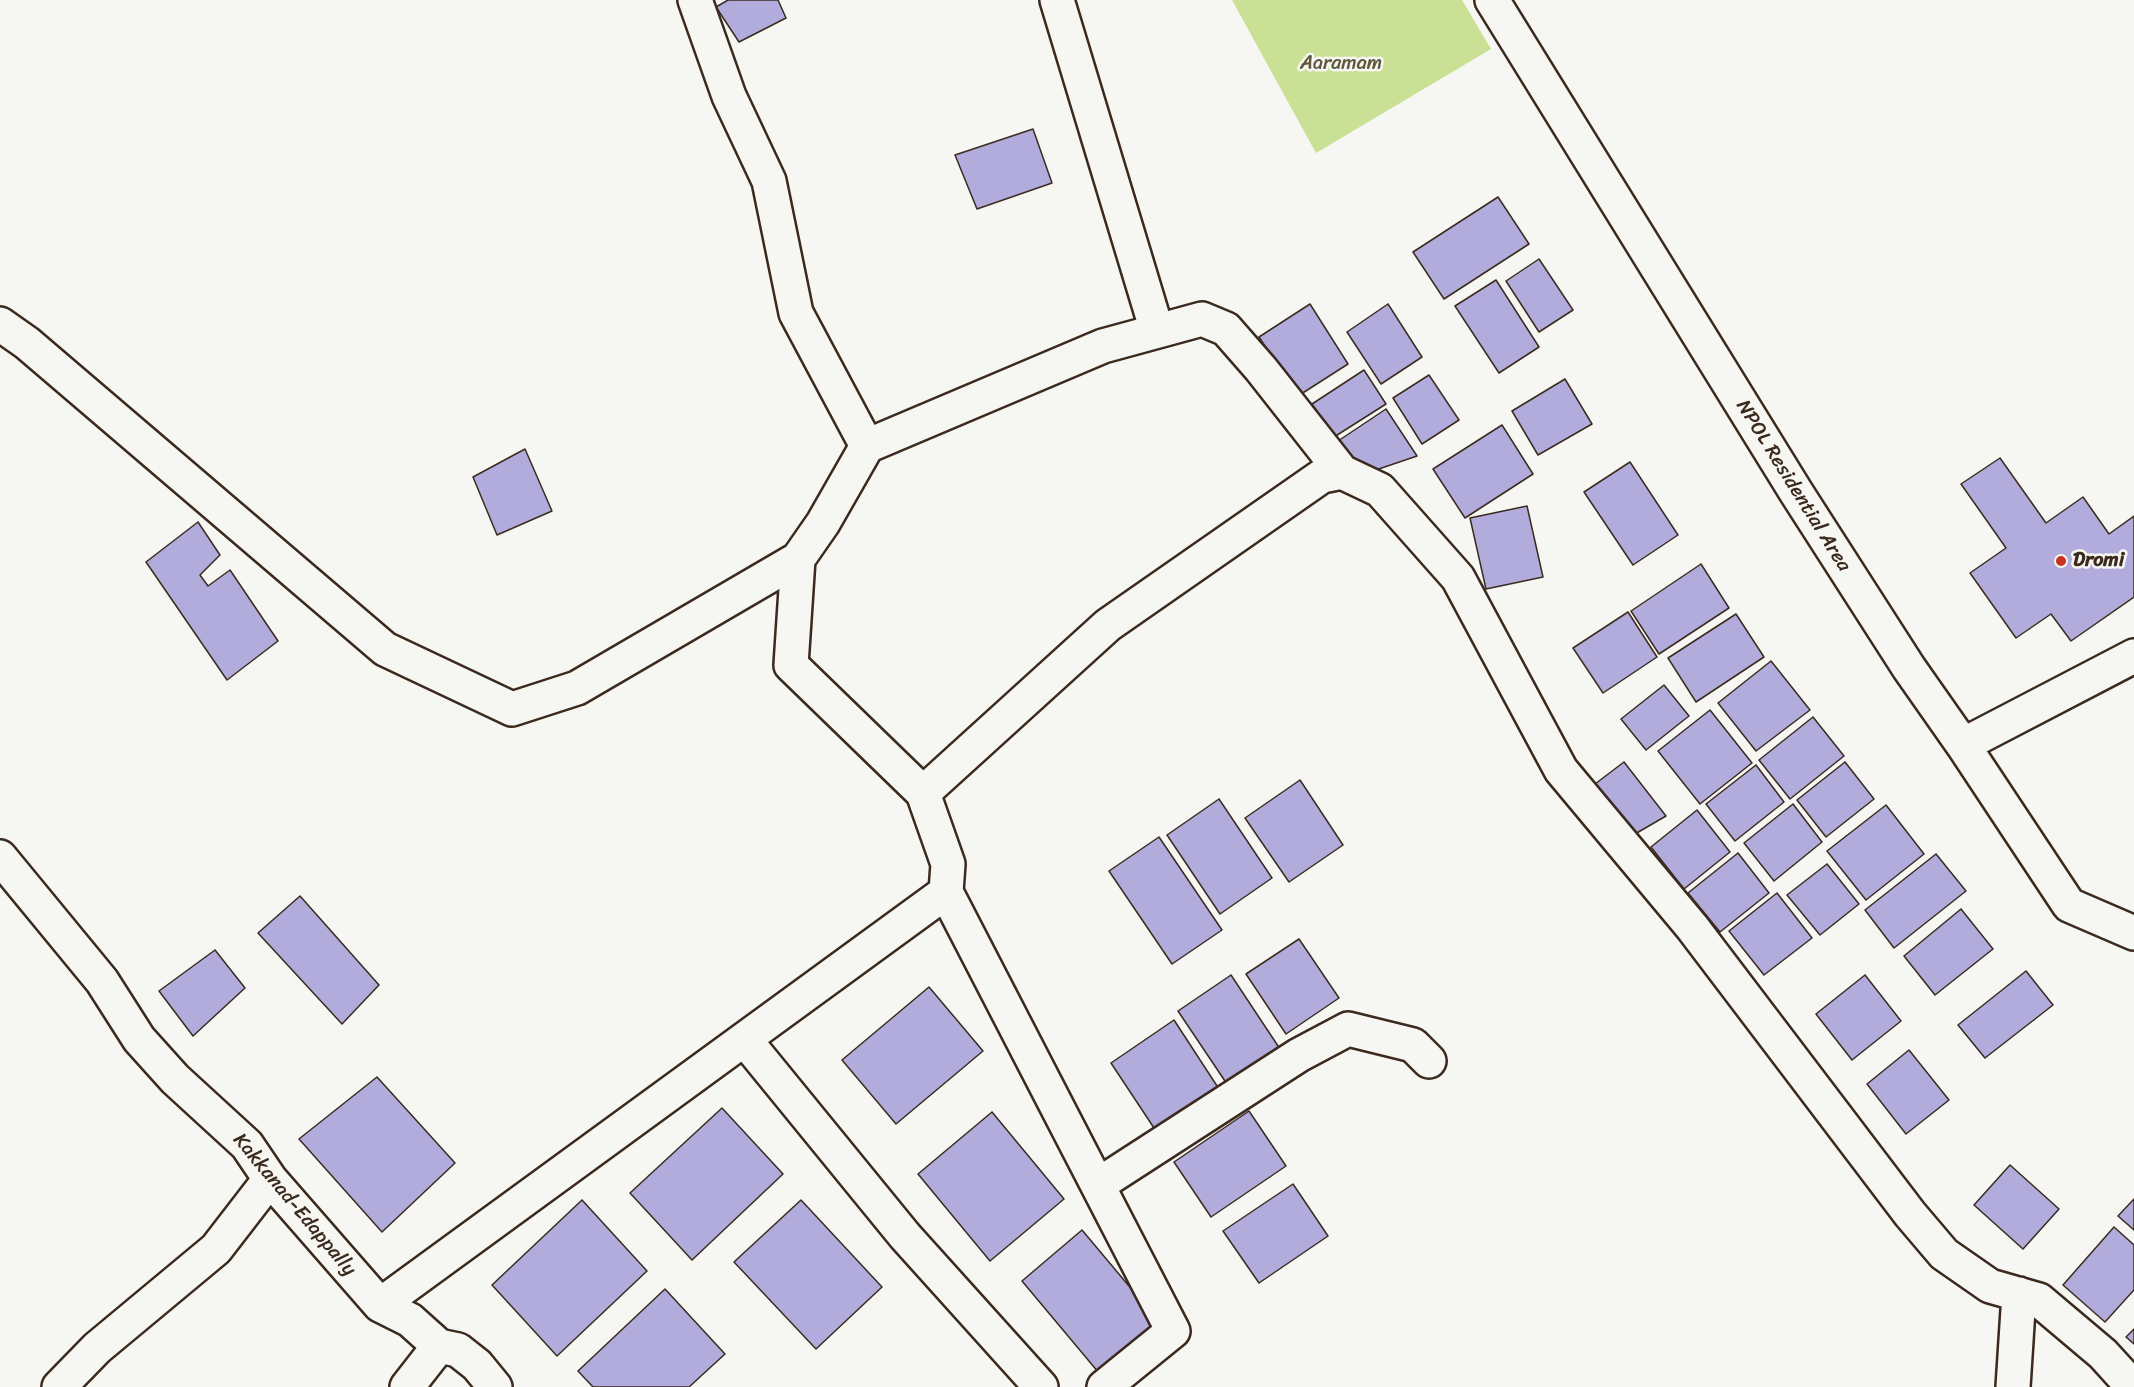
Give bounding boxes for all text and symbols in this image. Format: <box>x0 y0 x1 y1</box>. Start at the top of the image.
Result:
park label: Aaramam <box>1300 52 1382 76</box>
street label: NPOL Residential Area <box>1730 396 1856 576</box>
place label: Dromi <box>2073 549 2124 573</box>
marker: Dromi <box>2054 554 2068 568</box>
street label: Kakkanad-Edappally <box>227 1129 361 1281</box>

